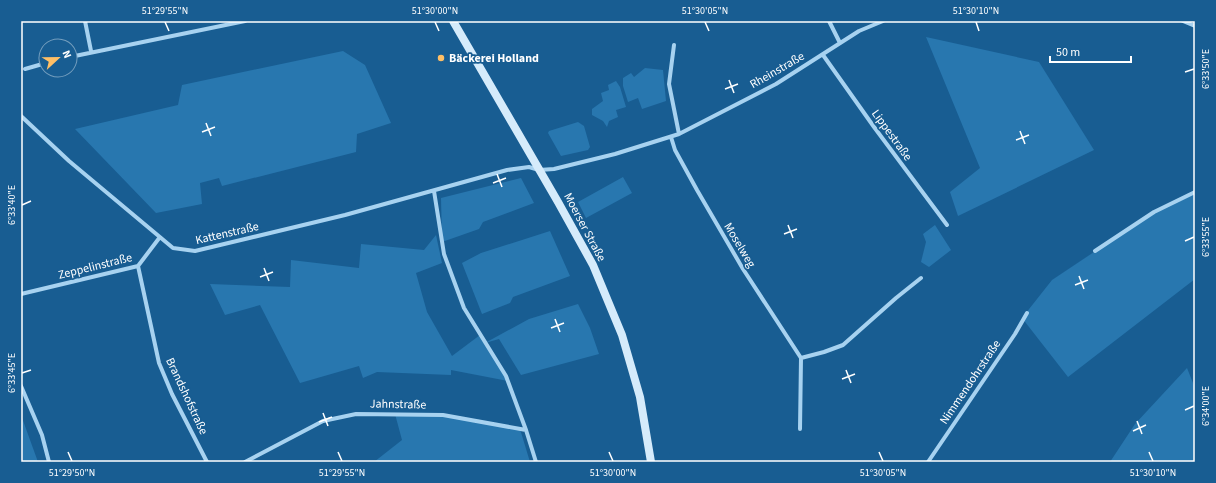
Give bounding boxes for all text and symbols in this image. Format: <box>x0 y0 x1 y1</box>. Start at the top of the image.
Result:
text: 51°29'55"N <box>142 4 188 18</box>
text: 51°30'00"N <box>412 4 458 18</box>
text: 51°30'05"N <box>682 4 728 18</box>
text: 51°30'10"N <box>953 4 999 18</box>
north arrow <box>38 38 78 78</box>
scale bar <box>1050 38 1131 64</box>
text: 50 m <box>1056 44 1080 61</box>
text: N <box>58 48 75 61</box>
street label: Rheinstraße <box>747 48 808 93</box>
text: 6°33'50"E <box>1199 49 1213 89</box>
place label: Bäckerei Holland <box>449 50 539 67</box>
marker: Bäckerei Holland <box>436 53 446 63</box>
street label: Lippestraße <box>867 106 916 164</box>
text: 6°33'40"E <box>5 185 19 225</box>
street label: Moerser Straße <box>559 190 610 265</box>
text: 6°33'55"E <box>1199 217 1213 257</box>
street label: Kattenstraße <box>194 218 261 249</box>
street label: Moselweg <box>719 220 760 271</box>
street label: Zeppelinstraße <box>56 249 134 284</box>
street label: Nimmendohrstraße <box>936 337 1005 428</box>
text: 6°33'45"E <box>5 353 19 393</box>
street label: Brandshofstraße <box>161 355 212 438</box>
text: 6°34'00"E <box>1199 386 1213 426</box>
street label: Jahnstraße <box>370 396 426 413</box>
text: 51°29'50"N <box>49 466 95 480</box>
text: 51°29'55"N <box>319 466 365 480</box>
text: 51°30'00"N <box>590 466 636 480</box>
text: 51°30'05"N <box>860 466 906 480</box>
text: 51°30'10"N <box>1130 466 1176 480</box>

